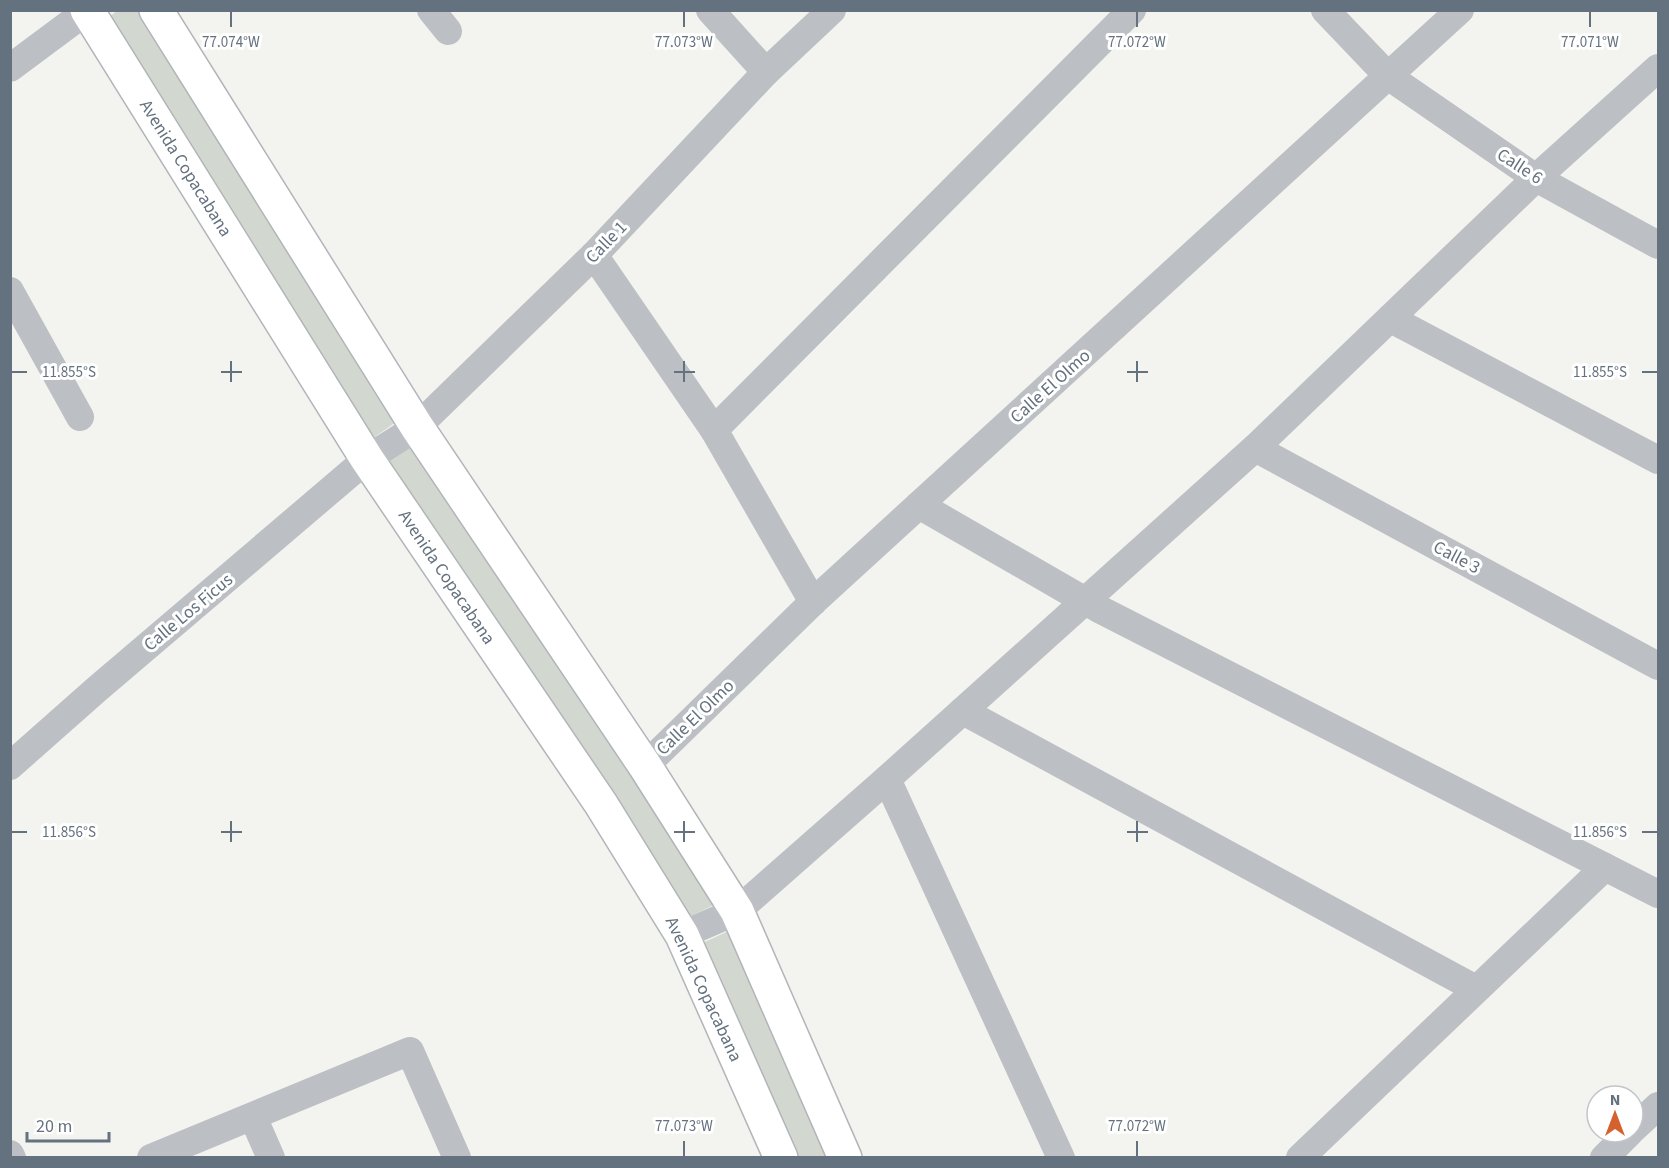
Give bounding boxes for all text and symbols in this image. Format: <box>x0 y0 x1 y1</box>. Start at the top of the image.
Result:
text: 77.074°W <box>202 32 260 53</box>
text: 77.073°W <box>655 32 713 53</box>
text: 77.072°W <box>1108 32 1166 53</box>
text: 77.071°W <box>1561 32 1619 53</box>
street label: Avenida Copacabana <box>133 95 238 242</box>
street label: Calle 6 <box>1492 142 1548 191</box>
street label: Calle 1 <box>580 216 633 269</box>
street label: Calle El Olmo <box>1005 344 1096 429</box>
text: 11.855°S <box>42 362 96 383</box>
text: 11.855°S <box>1573 362 1627 383</box>
street label: Avenida Copacabana <box>392 505 501 650</box>
street label: Calle 3 <box>1429 535 1485 580</box>
street label: Calle Los Ficus <box>138 568 238 657</box>
street label: Calle El Olmo <box>651 674 740 761</box>
text: 11.856°S <box>42 822 96 843</box>
text: 11.856°S <box>1573 822 1627 843</box>
street label: Avenida Copacabana <box>659 913 748 1066</box>
north arrow <box>1585 1084 1645 1144</box>
text: N <box>1610 1089 1620 1111</box>
scale bar <box>27 1105 110 1143</box>
text: 20 m <box>36 1114 72 1139</box>
text: 77.073°W <box>655 1116 713 1137</box>
text: 77.072°W <box>1108 1116 1166 1137</box>

